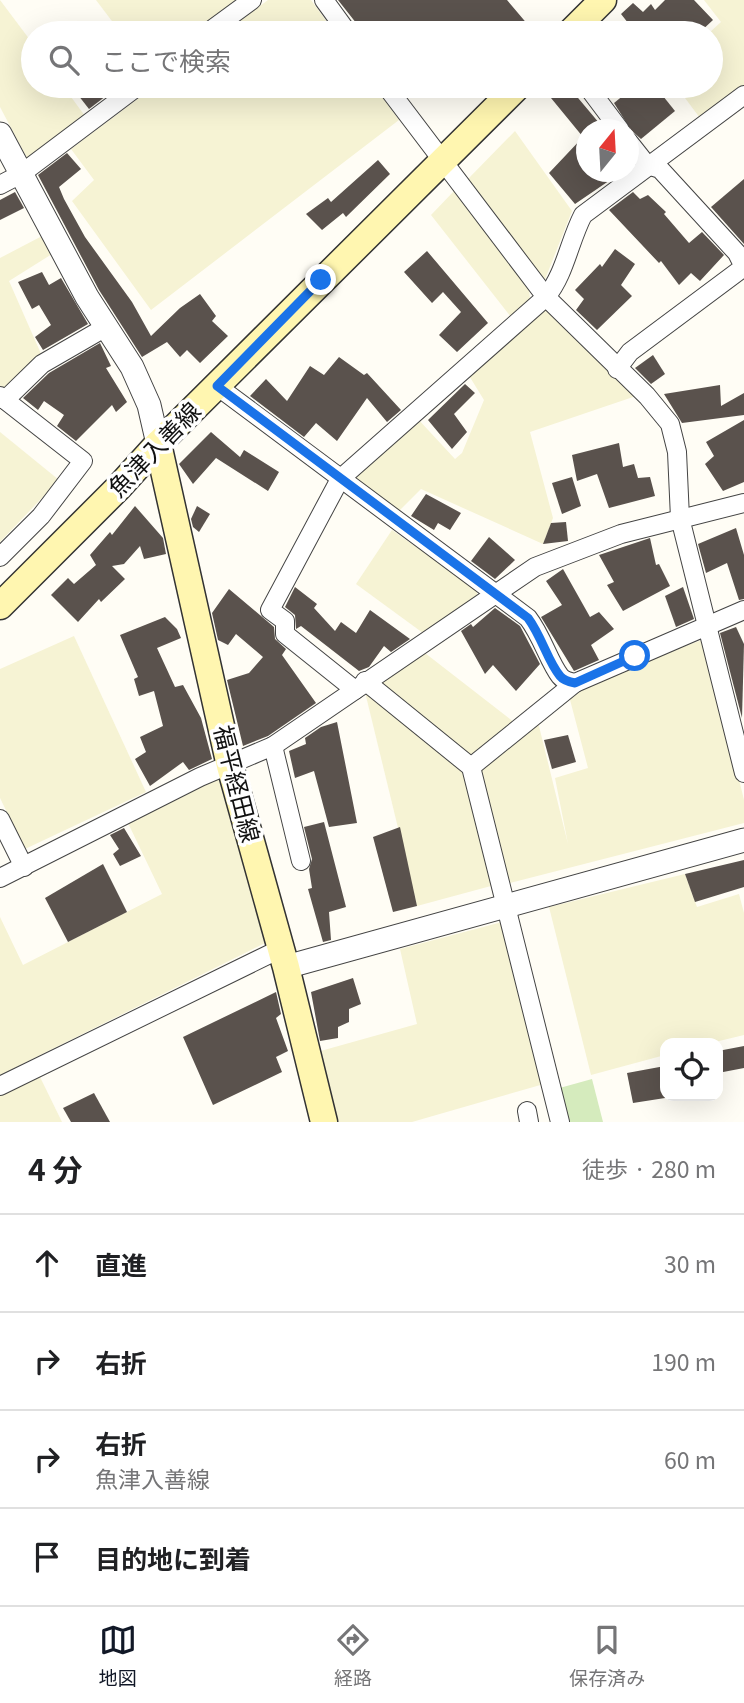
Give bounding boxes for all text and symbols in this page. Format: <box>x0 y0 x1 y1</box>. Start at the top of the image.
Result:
search box <box>21 21 723 98</box>
icon: search <box>45 41 83 79</box>
text: ここで検索 <box>101 41 231 78</box>
north arrow <box>576 119 639 182</box>
route end <box>305 264 336 295</box>
street label: 魚津入善線 <box>99 393 207 504</box>
route start <box>619 640 650 671</box>
street label: 福平経田線 <box>207 721 270 846</box>
map controls <box>660 1038 723 1101</box>
button: locate <box>660 1038 723 1101</box>
text: 4 分 <box>28 1146 83 1190</box>
text: 徒歩 · 280 m <box>582 1151 716 1185</box>
icon: ahead <box>28 1244 66 1282</box>
text: 直進 <box>95 1245 147 1282</box>
text: 30 m <box>664 1246 716 1280</box>
icon: right <box>28 1342 66 1380</box>
text: 右折 <box>95 1343 147 1380</box>
text: 190 m <box>651 1344 716 1378</box>
text: 右折 <box>95 1424 147 1461</box>
icon: right <box>28 1440 66 1478</box>
text: 60 m <box>664 1442 716 1476</box>
text: 魚津入善線 <box>95 1461 210 1495</box>
icon: arrive <box>28 1538 66 1576</box>
text: 目的地に到着 <box>95 1539 251 1576</box>
tab: 地図 <box>99 1621 137 1690</box>
tab: 経路 <box>334 1621 372 1690</box>
tab: 保存済み <box>569 1621 645 1690</box>

